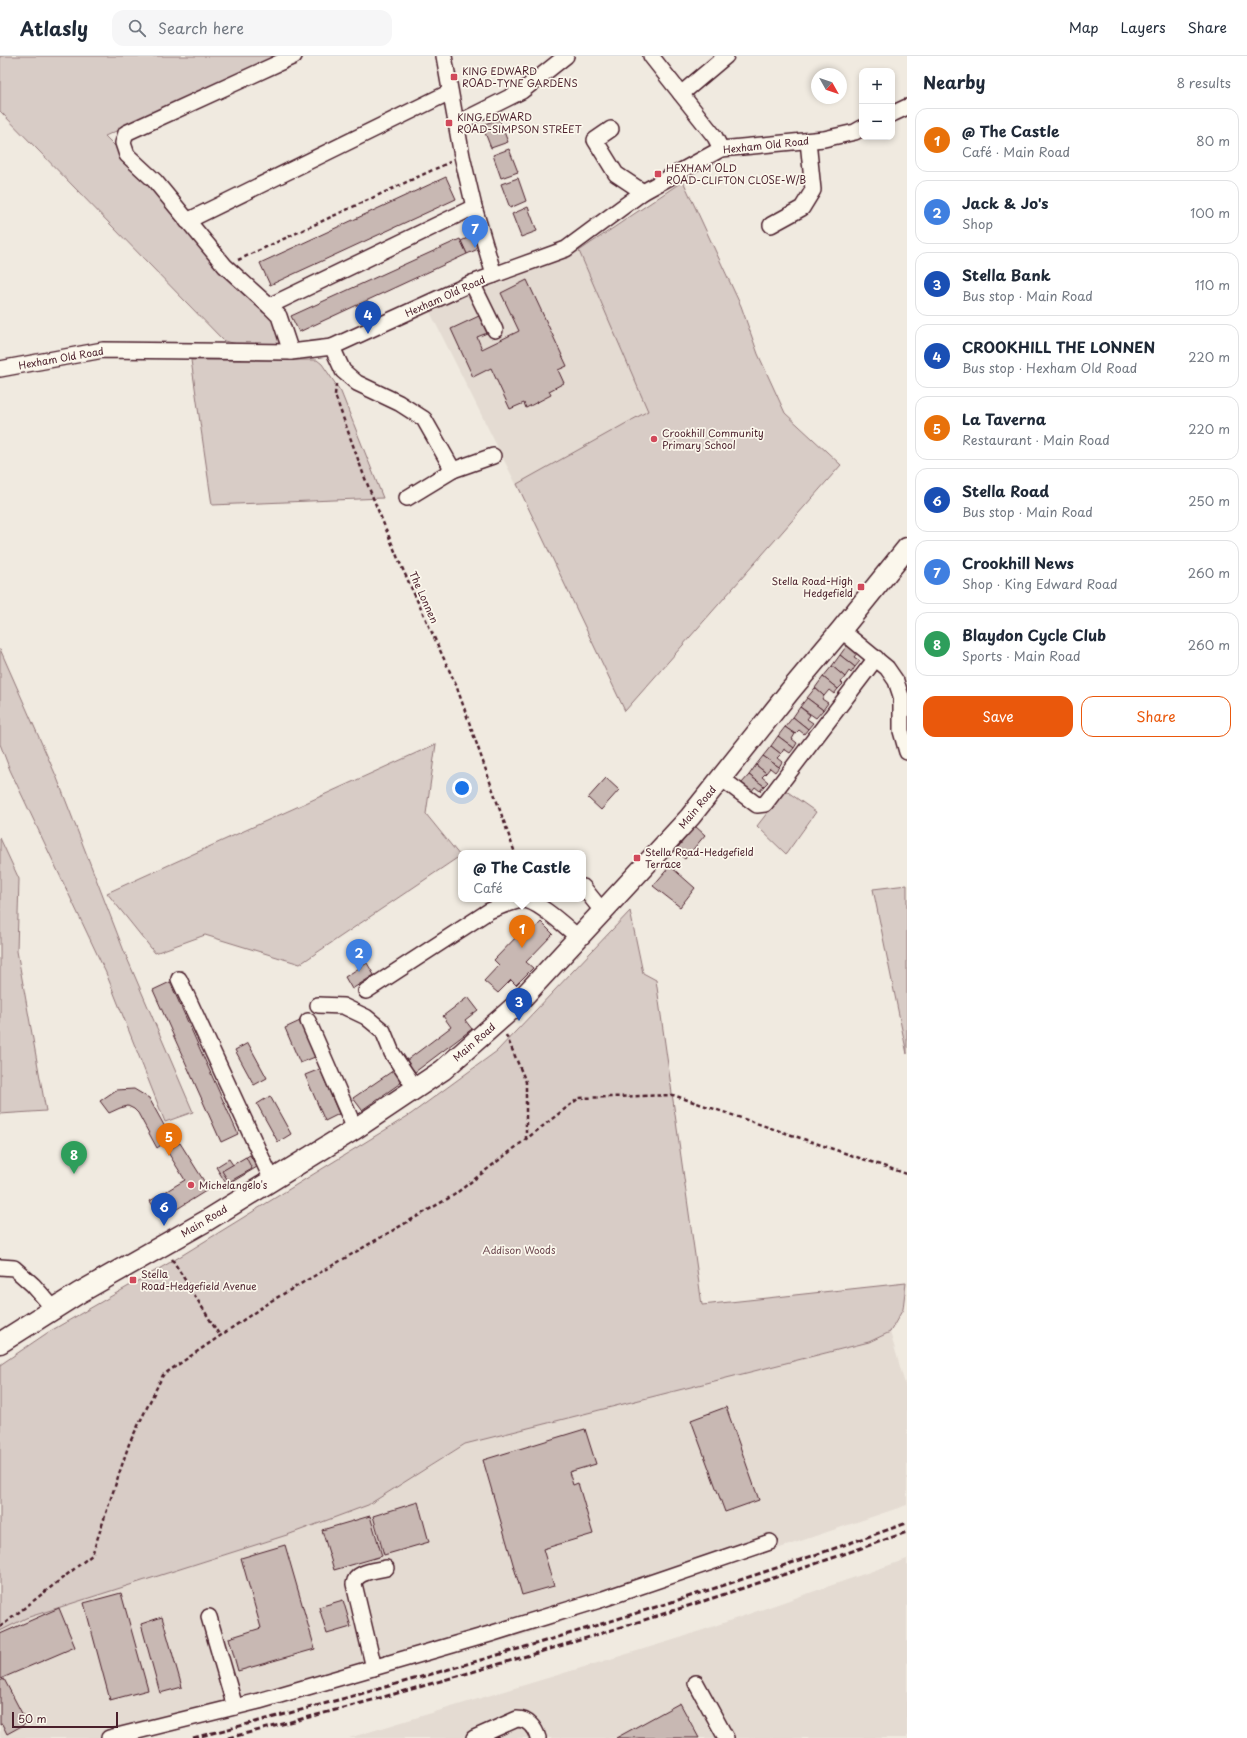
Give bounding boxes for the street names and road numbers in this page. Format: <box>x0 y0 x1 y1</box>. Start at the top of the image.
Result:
street label: Hexham Old Road <box>722 133 810 156</box>
street label: Hexham Old Road <box>402 271 487 320</box>
street label: Hexham Old Road <box>17 343 105 372</box>
street label: The Lonnen <box>406 568 443 625</box>
street label: Main Road <box>674 782 719 831</box>
street label: Main Road <box>449 1019 498 1064</box>
street label: Main Road <box>178 1201 230 1240</box>

